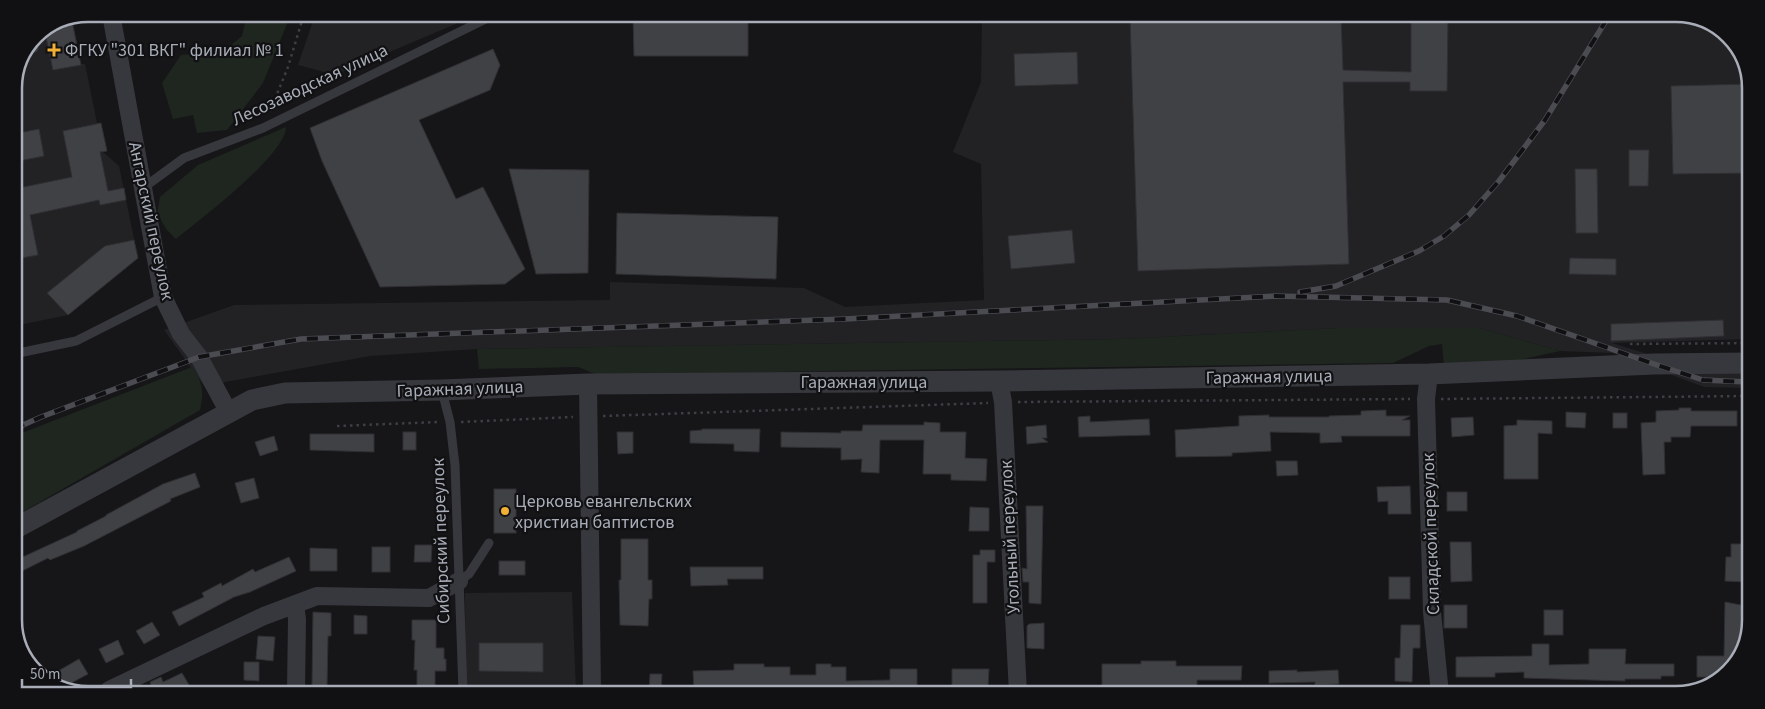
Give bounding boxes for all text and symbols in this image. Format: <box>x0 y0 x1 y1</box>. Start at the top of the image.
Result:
place label: ФГКУ "301 ВКГ" филиал № 1 <box>65 38 284 63</box>
street label: Лесозаводская улица <box>228 38 392 132</box>
marker: ФГКУ "301 ВКГ" филиал № 1 <box>47 43 61 57</box>
street label: Ангарский переулок <box>122 140 180 303</box>
street label: Гаражная улица <box>1205 363 1333 391</box>
street label: Гаражная улица <box>801 370 927 395</box>
street label: Гаражная улица <box>396 374 524 404</box>
street label: Складской переулок <box>1416 452 1446 615</box>
street label: Сибирский переулок <box>426 458 456 624</box>
street label: Угольный переулок <box>993 459 1027 615</box>
place label: Церковь евангельских христиан баптистов <box>515 489 692 535</box>
marker: Церковь евангельских христиан баптистов <box>499 505 511 517</box>
scale bar <box>22 656 131 688</box>
text: 50 m <box>30 664 60 685</box>

